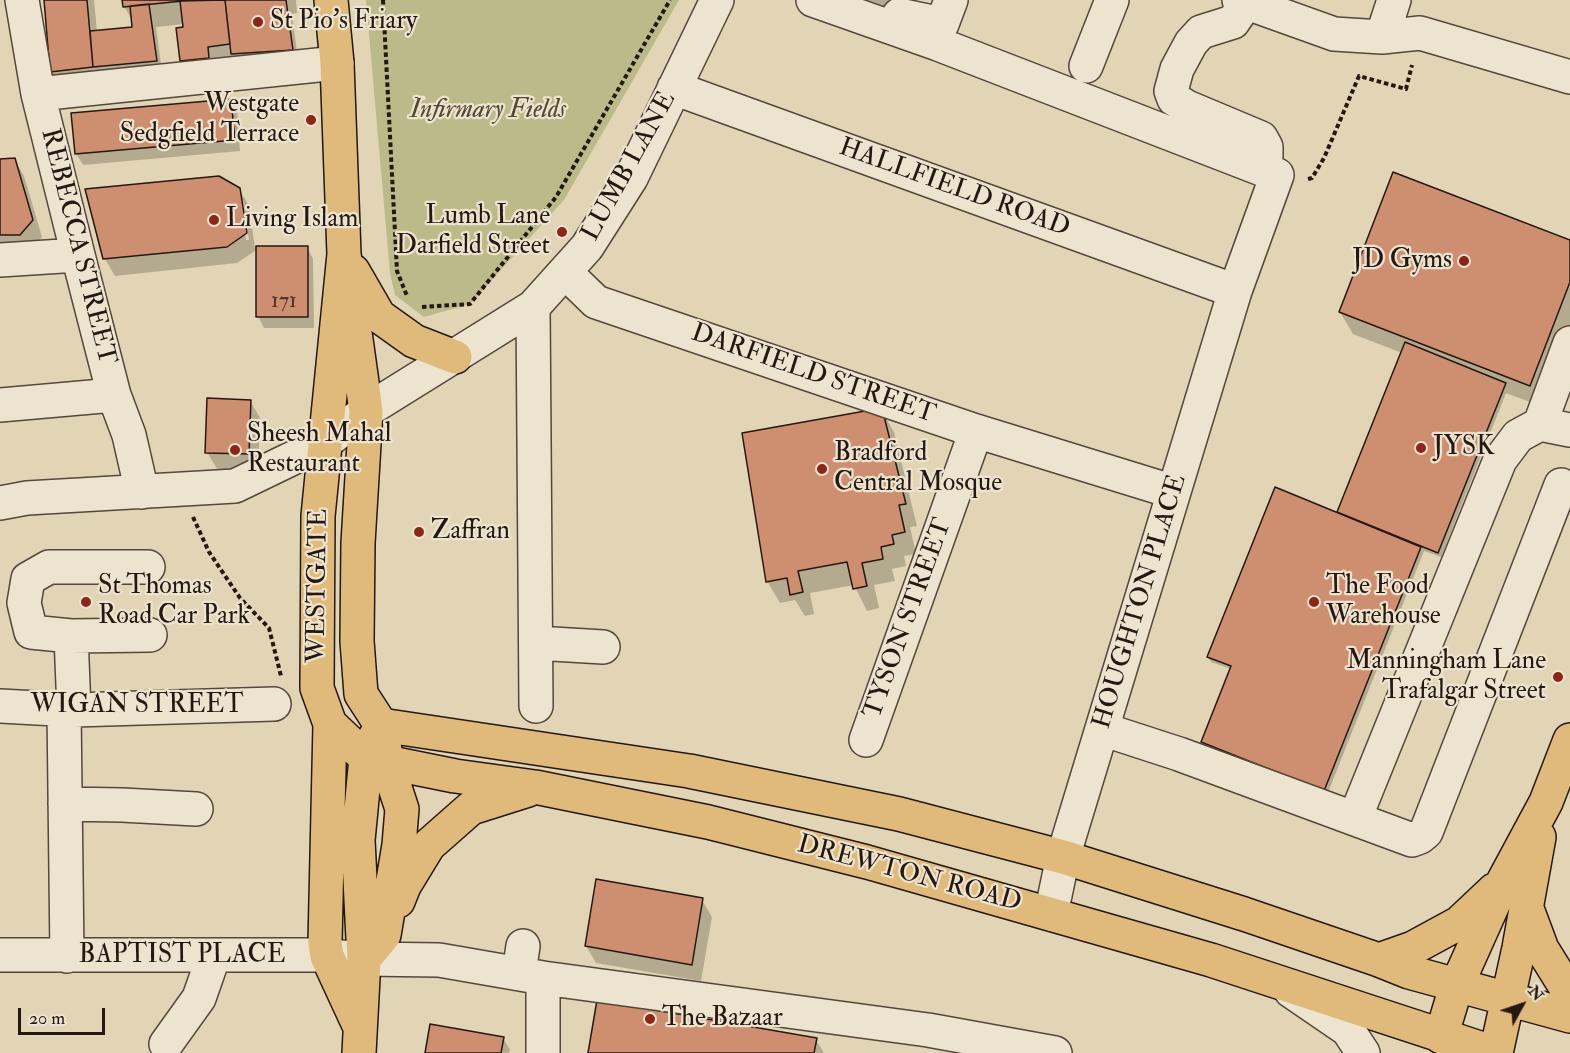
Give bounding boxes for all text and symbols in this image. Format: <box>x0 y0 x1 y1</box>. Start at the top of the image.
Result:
place label: St Pio's Friary <box>270 6 417 38</box>
marker: St Pio's Friary <box>251 15 265 29</box>
street label: LUMB LANE <box>576 87 684 247</box>
place label: Westgate Sedgfield Terrace <box>120 89 299 150</box>
park label: Infirmary Fields <box>410 95 566 127</box>
marker: Westgate Sedgfield Terrace <box>304 113 318 127</box>
street label: REBECCA STREET <box>33 126 121 368</box>
street label: HALLFIELD ROAD <box>834 133 1074 245</box>
place label: Lumb Lane Darfield Street <box>396 201 550 262</box>
place label: Living Islam <box>226 204 358 236</box>
marker: Living Islam <box>207 213 221 227</box>
marker: Lumb Lane Darfield Street <box>555 225 569 239</box>
place label: JD Gyms <box>1352 245 1452 277</box>
marker: JD Gyms <box>1457 254 1471 268</box>
house number: 171 <box>271 289 297 315</box>
street label: DARFIELD STREET <box>687 319 939 431</box>
place label: Sheesh Mahal Restaurant <box>247 419 391 480</box>
place label: JYSK <box>1433 432 1494 464</box>
place label: Bradford Central Mosque <box>834 438 1002 500</box>
marker: JYSK <box>1414 441 1428 455</box>
marker: Sheesh Mahal Restaurant <box>228 443 242 457</box>
marker: Bradford Central Mosque <box>815 462 829 476</box>
street label: HOUGHTON PLACE <box>1087 471 1195 733</box>
street label: WESTGATE <box>302 508 336 664</box>
street label: TYSON STREET <box>858 515 960 723</box>
place label: Zaffran <box>431 516 510 548</box>
marker: Zaffran <box>412 525 426 539</box>
place label: St Thomas Road Car Park <box>98 571 250 632</box>
place label: The Food Warehouse <box>1326 571 1441 632</box>
marker: St Thomas Road Car Park <box>79 595 93 609</box>
marker: The Food Warehouse <box>1307 595 1321 609</box>
place label: Manningham Lane Trafalgar Street <box>1347 646 1546 708</box>
marker: Manningham Lane Trafalgar Street <box>1551 670 1565 684</box>
street label: WIGAN STREET <box>30 690 244 722</box>
street label: DREWTON ROAD <box>794 830 1024 920</box>
street label: BAPTIST PLACE <box>79 940 285 972</box>
north arrow <box>1492 975 1552 1035</box>
text: N <box>1524 982 1548 1005</box>
scale bar <box>21 996 108 1034</box>
place label: The Bazaar <box>662 1003 783 1035</box>
text: 20 m <box>29 1007 65 1030</box>
marker: The Bazaar <box>643 1012 657 1026</box>

